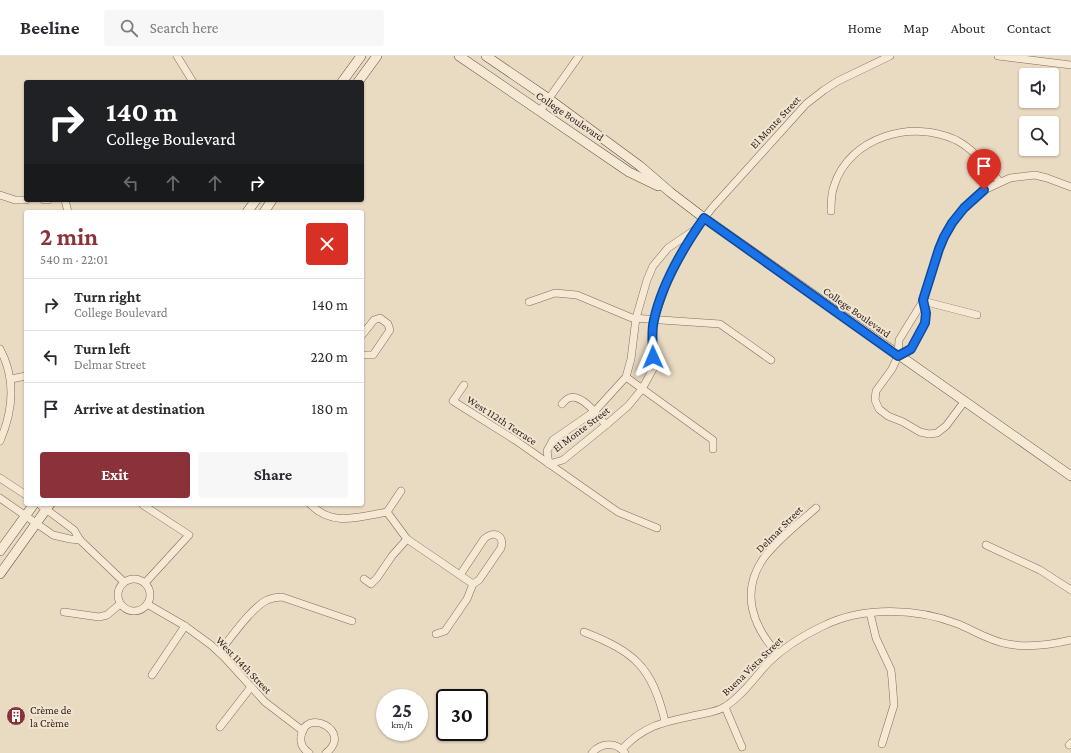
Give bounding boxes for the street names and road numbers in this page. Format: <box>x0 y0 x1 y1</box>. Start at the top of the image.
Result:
street label: College Boulevard <box>533 89 606 144</box>
street label: El Monte Street <box>748 93 803 151</box>
street label: College Boulevard <box>821 284 893 341</box>
street label: West 112th Terrace <box>465 393 539 447</box>
street label: El Monte Street <box>550 404 612 454</box>
street label: Delmar Street <box>753 503 805 555</box>
street label: West 114th Street <box>214 634 275 696</box>
street label: Buena Vista Street <box>719 634 785 698</box>

